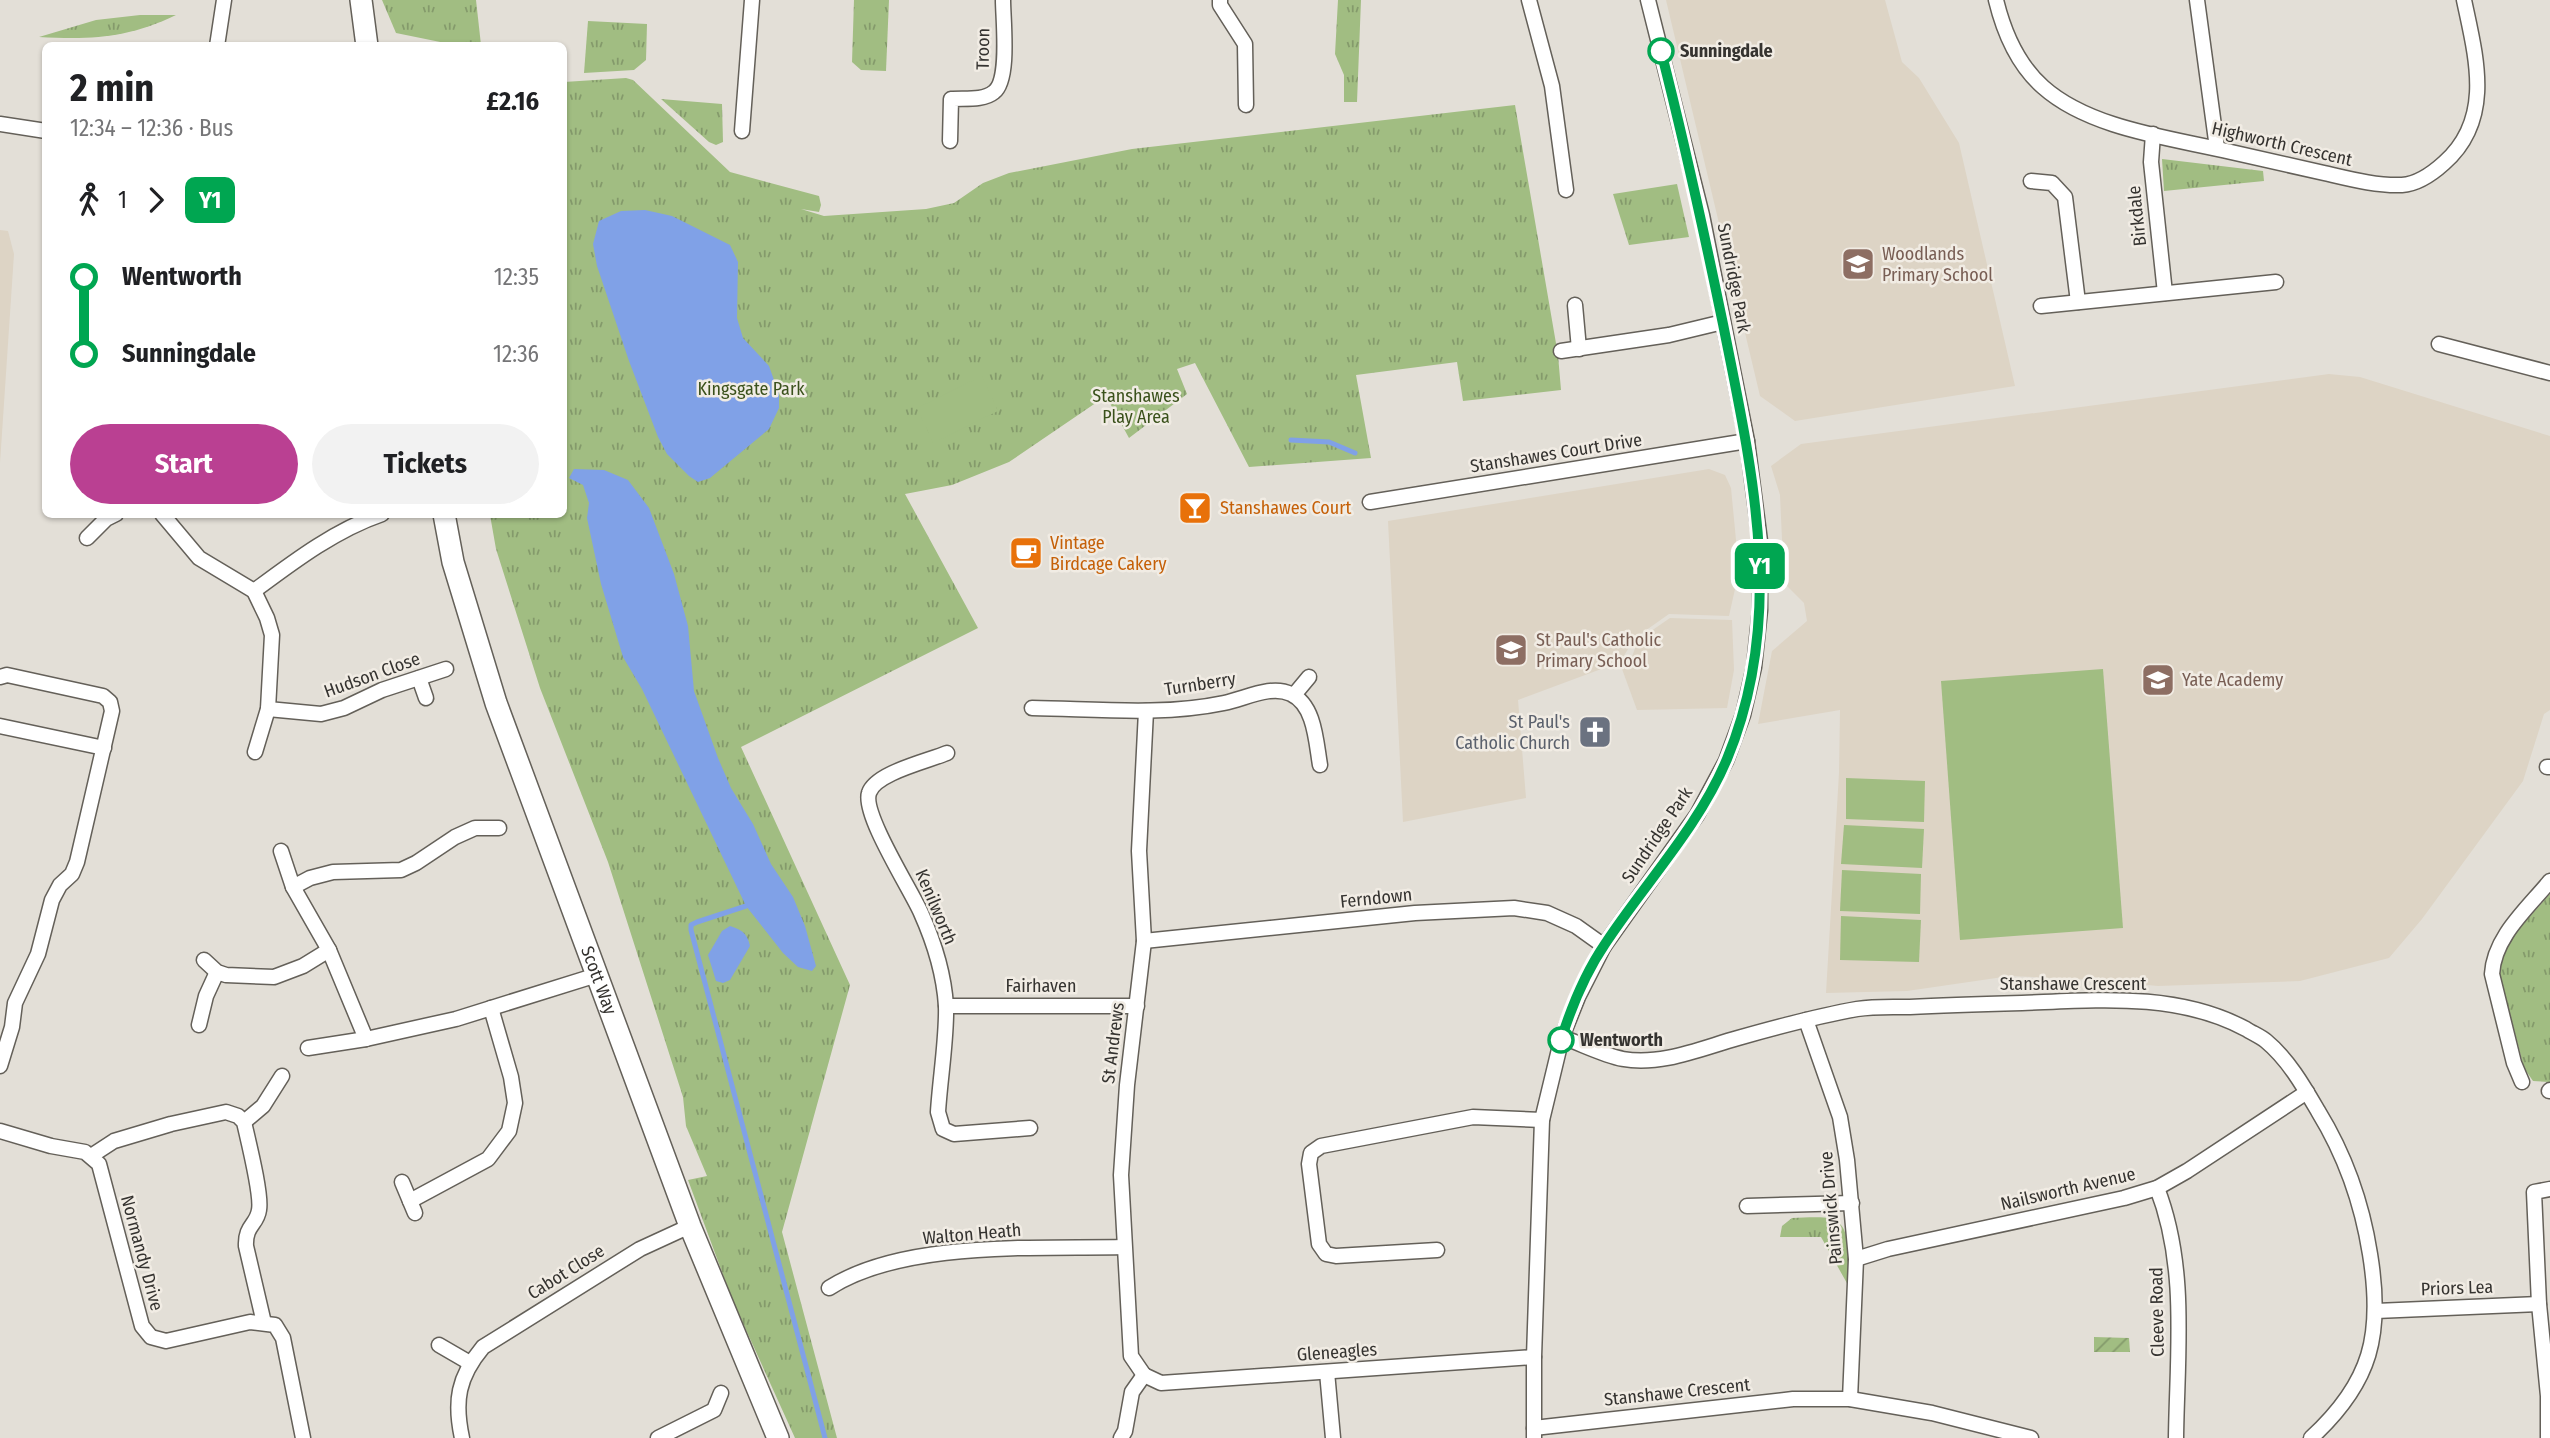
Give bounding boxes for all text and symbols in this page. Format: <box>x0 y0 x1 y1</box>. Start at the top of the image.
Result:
street label: Troon <box>972 28 994 70</box>
marker: Sunningdale <box>1648 38 1674 64</box>
place label: Sunningdale <box>1680 40 1773 62</box>
text: 2 min <box>70 65 154 111</box>
text: £2.16 <box>486 86 539 117</box>
text: 12:34 – 12:36 · Bus <box>70 114 233 142</box>
street label: Highworth Crescent <box>2210 117 2354 171</box>
icon: walk <box>70 181 108 219</box>
icon: forward <box>137 181 175 219</box>
street label: Birkdale <box>2123 185 2151 247</box>
text: 1 <box>118 186 127 214</box>
text: Y1 <box>199 186 221 214</box>
street label: Sundridge Park <box>1713 221 1756 335</box>
place label: Woodlands Primary School <box>1882 243 1993 286</box>
school or university icon: Woodlands Primary School <box>1839 245 1877 283</box>
text: Wentworth <box>122 261 242 292</box>
text: 12:35 <box>494 263 539 291</box>
text: Sunningdale <box>122 338 256 369</box>
text: 12:36 <box>493 340 539 368</box>
park label: Kingsgate Park <box>697 378 805 400</box>
park label: Stanshawes Play Area <box>1092 385 1180 428</box>
button: Start <box>70 424 298 504</box>
button: Tickets <box>312 424 539 504</box>
street label: Stanshawes Court Drive <box>1469 429 1644 477</box>
bar icon: Stanshawes Court <box>1176 489 1214 527</box>
place label: Stanshawes Court <box>1220 497 1351 519</box>
place label: Vintage Birdcage Cakery <box>1050 532 1166 575</box>
cafe icon: Vintage Birdcage Cakery <box>1007 534 1045 572</box>
line badge: Y1 <box>1728 543 1792 589</box>
text: Y1 <box>1749 552 1771 580</box>
place label: St Paul's Catholic Primary School <box>1536 629 1662 672</box>
school or university icon: St Paul's Catholic Primary School <box>1492 631 1530 669</box>
street label: Hudson Close <box>321 647 423 703</box>
school or university icon: Yate Academy <box>2139 661 2177 699</box>
street label: Turnberry <box>1163 668 1237 700</box>
place label: Yate Academy <box>2182 669 2283 691</box>
place label: St Paul's Catholic Church <box>1455 711 1570 754</box>
church icon: St Paul's Catholic Church <box>1576 713 1614 751</box>
street label: Sundridge Park <box>1617 782 1698 887</box>
street label: Kenilworth <box>910 866 962 948</box>
street label: Ferndown <box>1339 883 1413 913</box>
street label: Scott Way <box>576 943 622 1018</box>
street label: Stanshawe Crescent <box>2000 973 2146 995</box>
street label: Fairhaven <box>1006 975 1076 997</box>
street label: St Andrews <box>1097 1001 1129 1085</box>
marker: Wentworth <box>1548 1027 1574 1053</box>
place label: Wentworth <box>1580 1029 1663 1051</box>
street label: Painswick Drive <box>1815 1150 1847 1266</box>
street label: Nailsworth Avenue <box>1998 1163 2138 1215</box>
street label: Normandy Drive <box>116 1193 168 1313</box>
street label: Walton Heath <box>922 1219 1022 1249</box>
street label: Cabot Close <box>523 1240 609 1304</box>
street label: Cleeve Road <box>2145 1267 2169 1357</box>
street label: Priors Lea <box>2420 1276 2494 1300</box>
street label: Gleneagles <box>1296 1338 1378 1366</box>
street label: Stanshawe Crescent <box>1603 1373 1751 1411</box>

